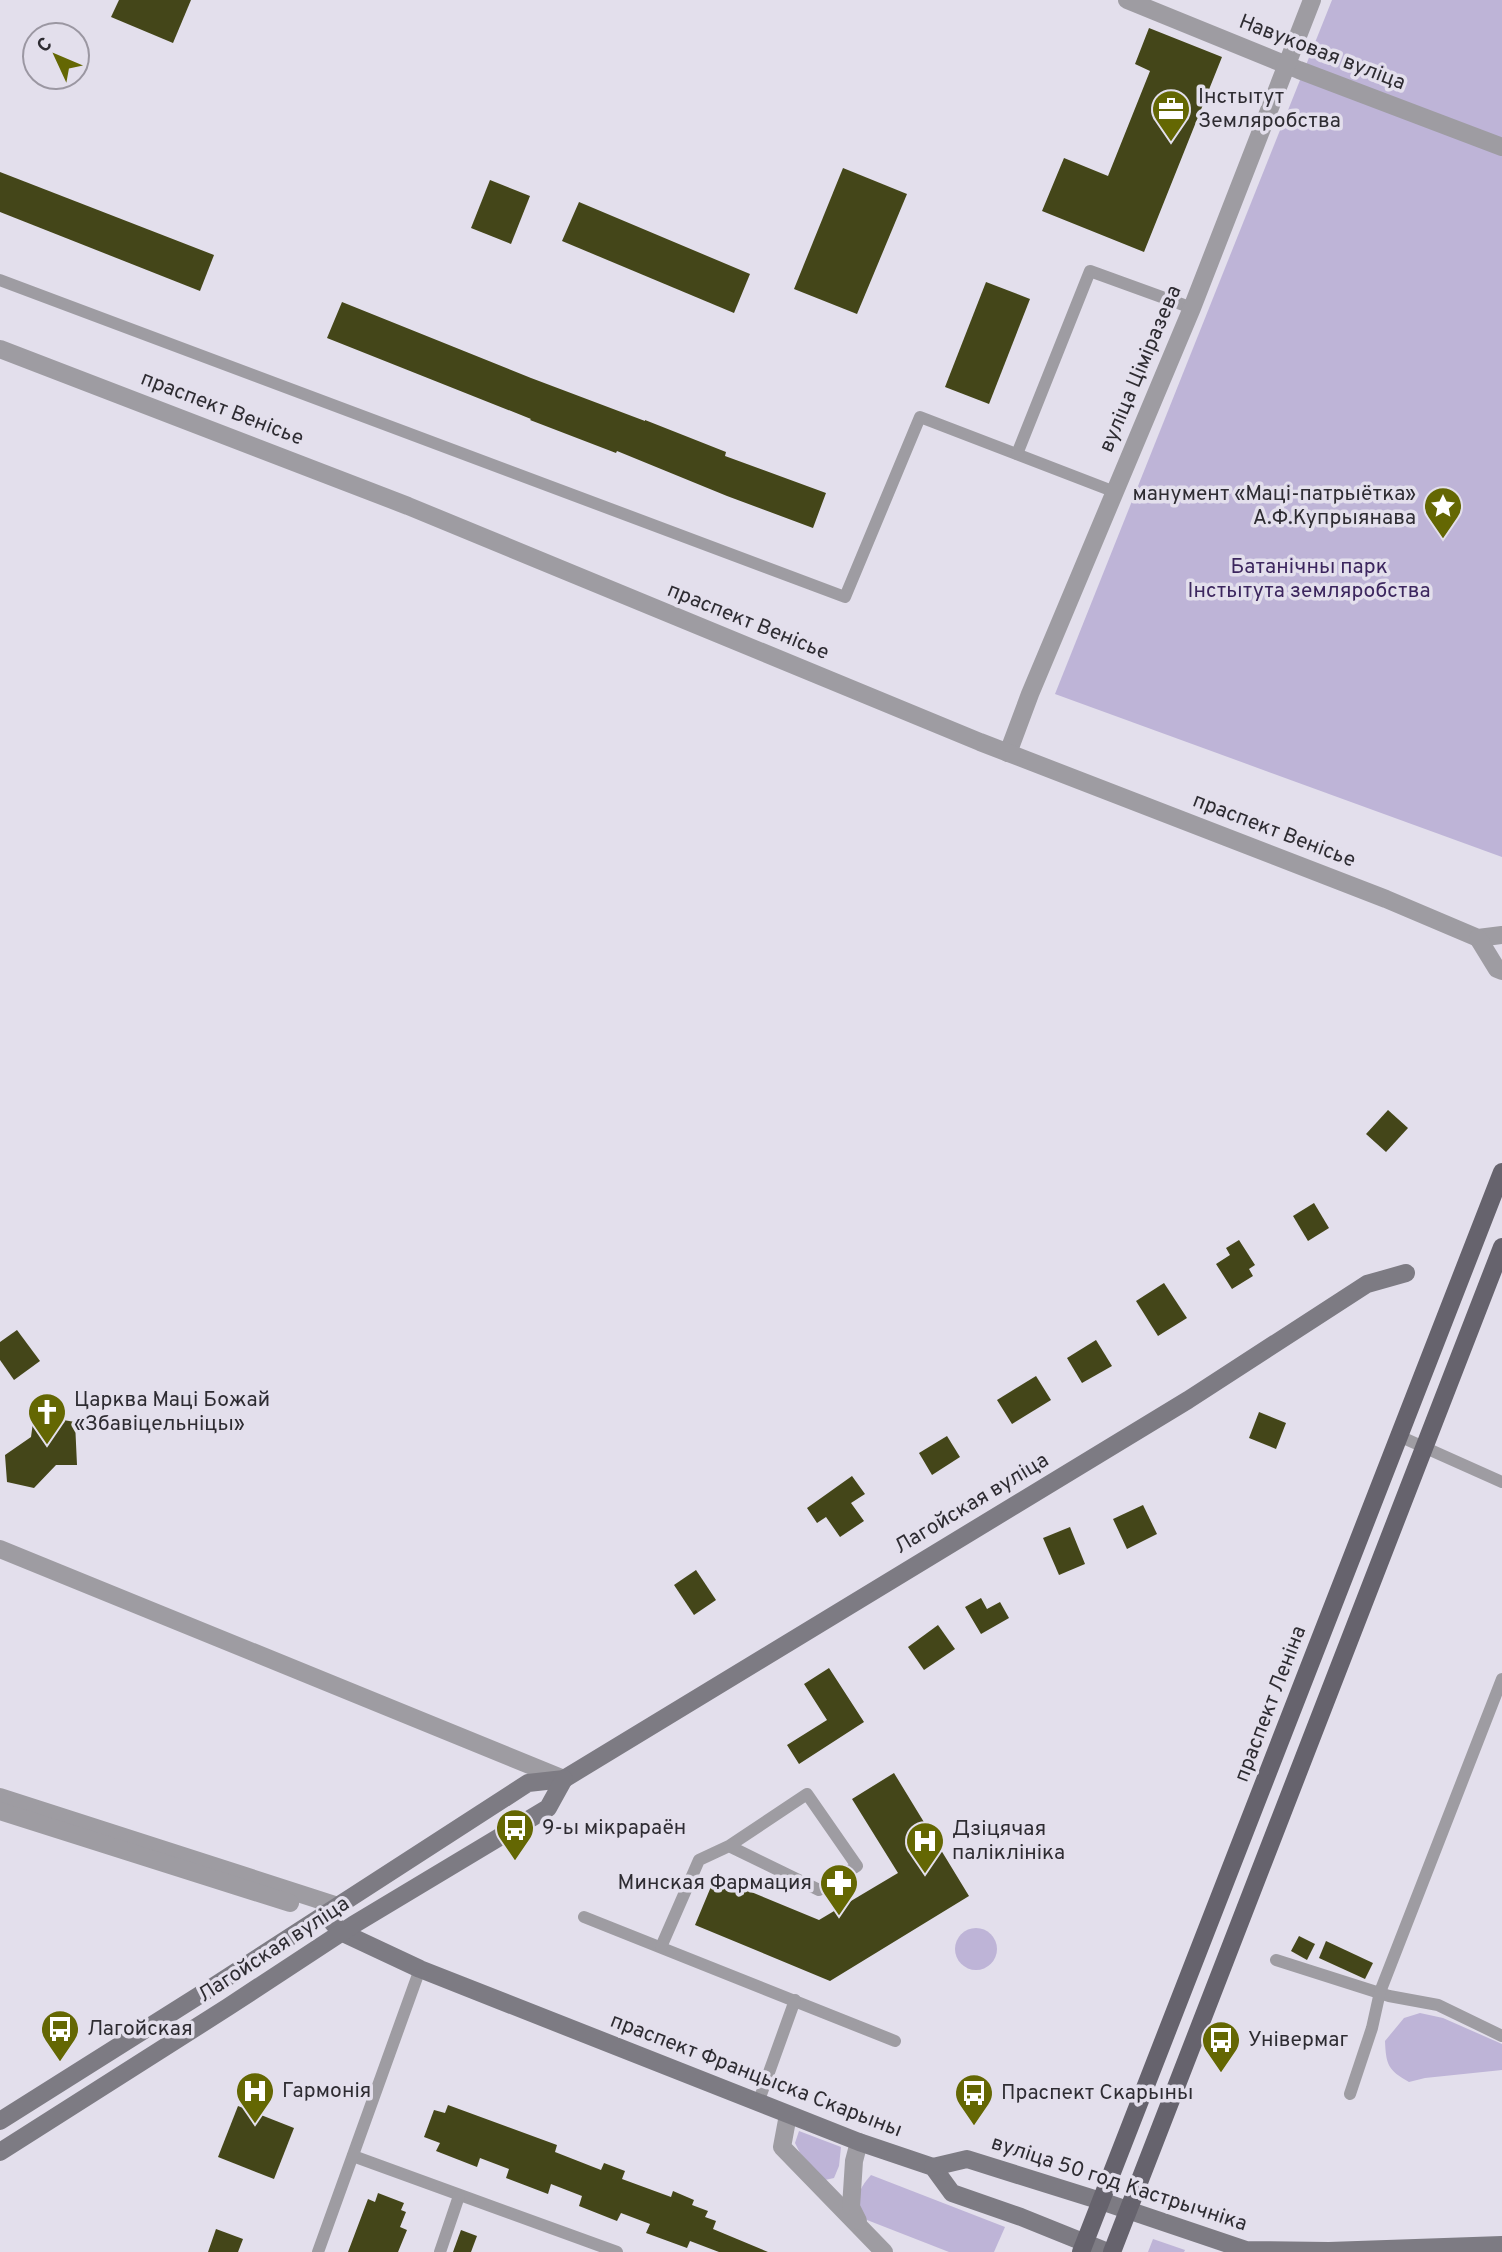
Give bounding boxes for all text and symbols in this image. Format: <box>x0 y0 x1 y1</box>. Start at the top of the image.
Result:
street label: Навуковая вуліца <box>1235 9 1409 97</box>
north arrow <box>21 21 91 91</box>
text: С <box>32 33 58 58</box>
place label: Інстытут Земляробства <box>1198 84 1341 135</box>
office icon: Інстытут Земляробства <box>1150 88 1192 143</box>
street label: вуліца Ціміразева <box>1094 281 1188 457</box>
street label: праспект Венісье <box>137 366 307 452</box>
place label: манумент «Маці-патрыётка» А.Ф.Купрыянава <box>1132 481 1416 532</box>
place icon: манумент «Маці-патрыётка» А.Ф.Купрыянава <box>1422 485 1464 540</box>
park label: Батанічны парк Інстытута земляробства <box>1187 554 1431 605</box>
street label: праспект Венісье <box>663 577 833 667</box>
street label: праспект Венісье <box>1189 788 1359 874</box>
place label: Царква Маці Божай «Збавіцельніцы» <box>74 1387 270 1438</box>
church icon: Царква Маці Божай «Збавіцельніцы» <box>26 1391 68 1446</box>
street label: Лагойская вуліца <box>890 1447 1054 1561</box>
street label: праспект Леніна <box>1229 1622 1313 1786</box>
bus stop icon: 9-ы мікрараён <box>494 1807 536 1862</box>
place label: 9-ы мікрараён <box>542 1815 686 1842</box>
place label: Дзіцячая паліклініка <box>952 1816 1065 1867</box>
hospital icon: Дзіцячая паліклініка <box>904 1820 946 1875</box>
pharmacy icon: Минская Фармация <box>818 1862 860 1917</box>
place label: Минская Фармация <box>618 1870 812 1897</box>
street label: Лагойская вуліца <box>193 1891 355 2009</box>
bus stop icon: Лагойская <box>39 2008 81 2063</box>
street label: праспект Францыска Скарыны <box>606 2008 906 2144</box>
place label: Лагойская <box>87 2016 193 2043</box>
bus stop icon: Універмаг <box>1200 2019 1242 2074</box>
place label: Універмаг <box>1248 2027 1349 2054</box>
hospital icon: Гармонія <box>234 2070 276 2125</box>
bus stop icon: Праспект Скарыны <box>953 2072 995 2127</box>
place label: Гармонія <box>282 2078 371 2105</box>
place label: Праспект Скарыны <box>1001 2080 1193 2107</box>
street label: вуліца 50 год Кастрычніка <box>988 2130 1250 2238</box>

